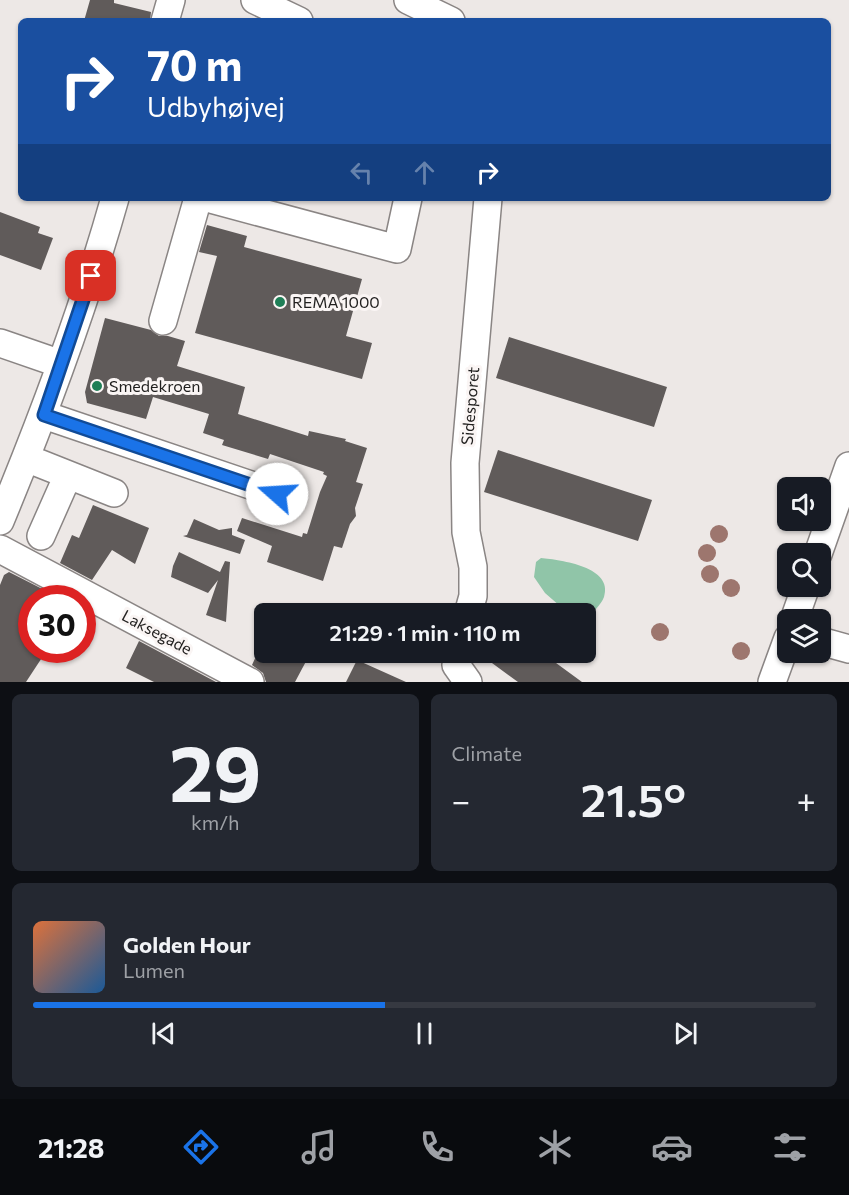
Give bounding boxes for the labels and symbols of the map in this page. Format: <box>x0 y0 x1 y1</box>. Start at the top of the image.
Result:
pin <box>65 250 116 301</box>
place label: REMA 1000 <box>292 292 380 311</box>
marker: REMA 1000 <box>273 295 287 309</box>
street label: Sidesporet <box>457 366 482 446</box>
place label: Smedekroen <box>109 376 200 395</box>
marker: Smedekroen <box>90 379 104 393</box>
position arrow <box>245 462 309 526</box>
speed limit sign: 30 <box>18 585 96 663</box>
street label: Laksegade <box>119 605 195 658</box>

